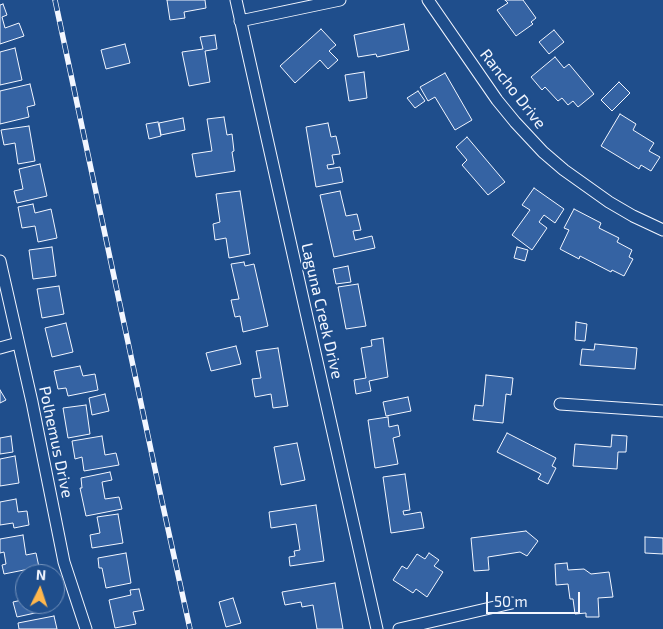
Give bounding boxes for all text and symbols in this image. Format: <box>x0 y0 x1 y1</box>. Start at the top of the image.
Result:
street label: Rancho Drive <box>476 45 550 133</box>
street label: Laguna Creek Drive <box>297 241 347 381</box>
street label: Polhemus Drive <box>35 384 77 500</box>
north arrow <box>15 564 65 614</box>
text: N <box>35 566 47 583</box>
scale bar <box>488 582 582 614</box>
text: 50 m <box>494 592 528 610</box>

